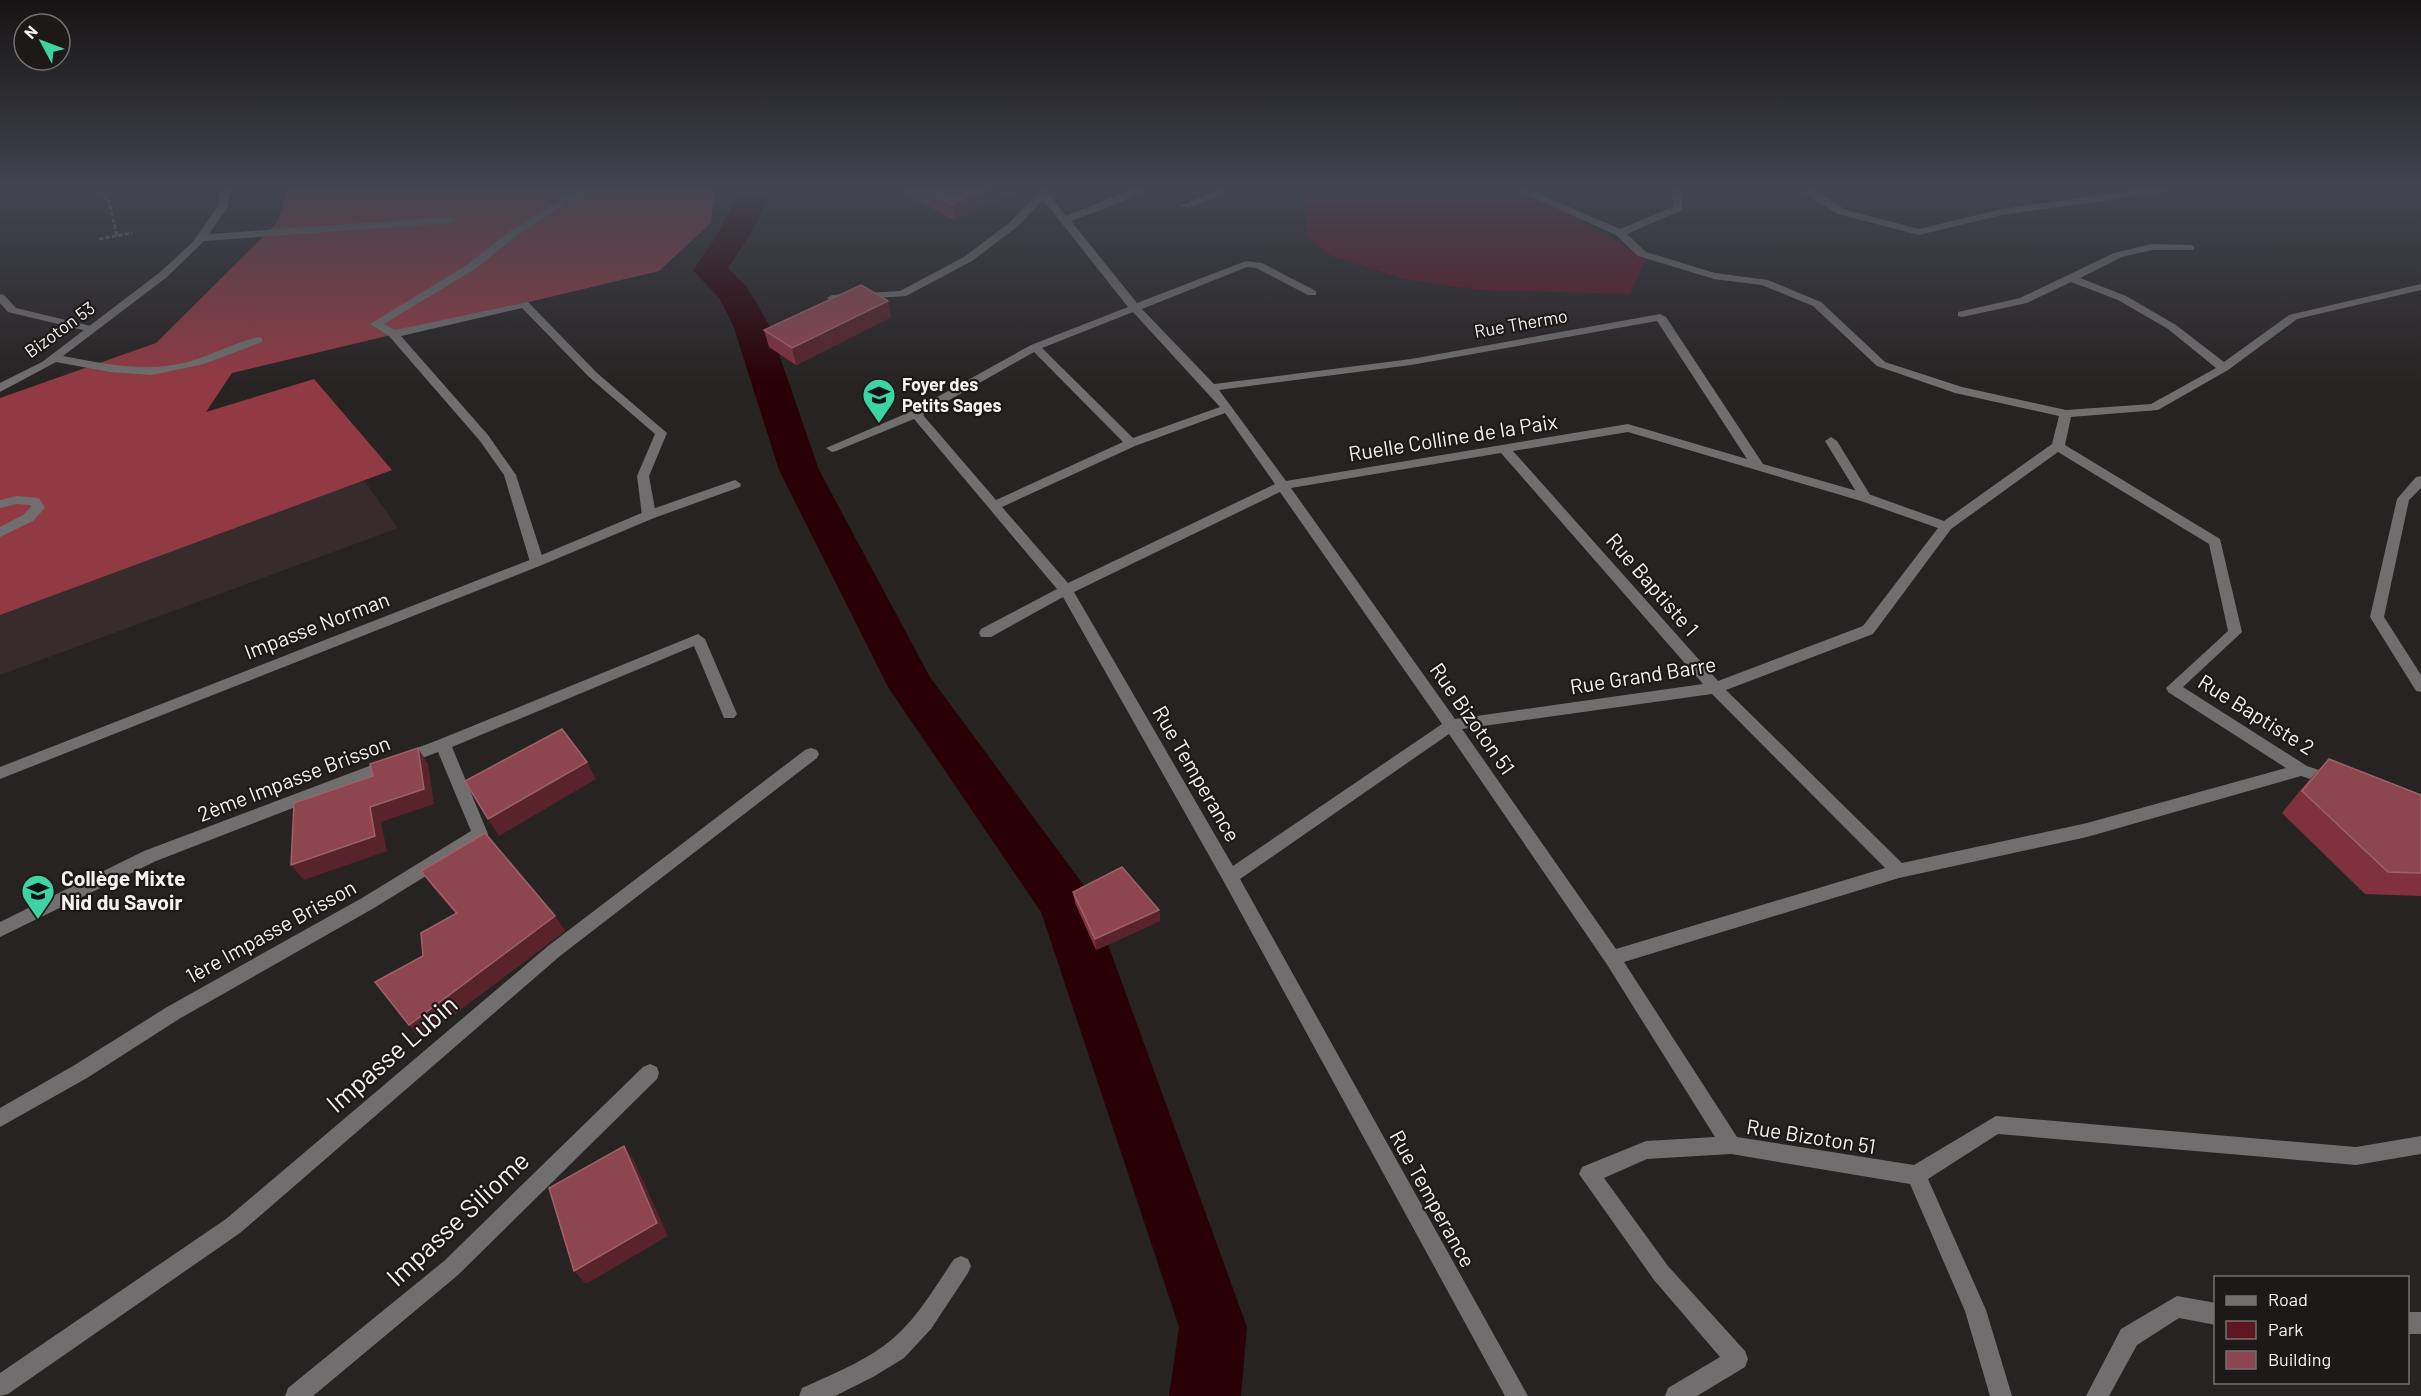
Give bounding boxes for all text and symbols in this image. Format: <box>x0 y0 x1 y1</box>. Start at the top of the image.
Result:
north arrow <box>12 12 72 72</box>
text: N <box>20 22 41 42</box>
street label: Bizoton 53 <box>20 296 99 362</box>
street label: Rue Thermo <box>1472 304 1569 342</box>
place label: Foyer des Petits Sages <box>902 373 1002 416</box>
school or university icon: Foyer des Petits Sages <box>861 377 897 424</box>
street label: Ruelle Colline de la Paix <box>1347 408 1559 465</box>
street label: Rue Baptiste 1 <box>1602 528 1705 641</box>
street label: Impasse Norman <box>241 585 392 664</box>
street label: Rue Grand Barre <box>1568 651 1718 698</box>
street label: Rue Bizoton 51 <box>1426 658 1521 779</box>
street label: Rue Baptiste 2 <box>2194 668 2319 759</box>
street label: Rue Temperance <box>1148 701 1246 846</box>
street label: 2ème Impasse Brisson <box>194 729 393 826</box>
place label: Collège Mixte Nid du Savoir <box>61 865 185 914</box>
school or university icon: Collège Mixte Nid du Savoir <box>20 873 56 920</box>
street label: 1ère Impasse Brisson <box>181 874 360 988</box>
street label: Impasse Lubin <box>319 988 463 1118</box>
street label: Rue Bizoton 51 <box>1745 1113 1878 1158</box>
street label: Rue Temperance <box>1385 1125 1481 1271</box>
street label: Impasse Siliome <box>379 1144 535 1292</box>
legend <box>2214 1276 2409 1384</box>
text: Road <box>2268 1288 2308 1310</box>
text: Park <box>2268 1318 2303 1340</box>
text: Building <box>2268 1348 2331 1370</box>

